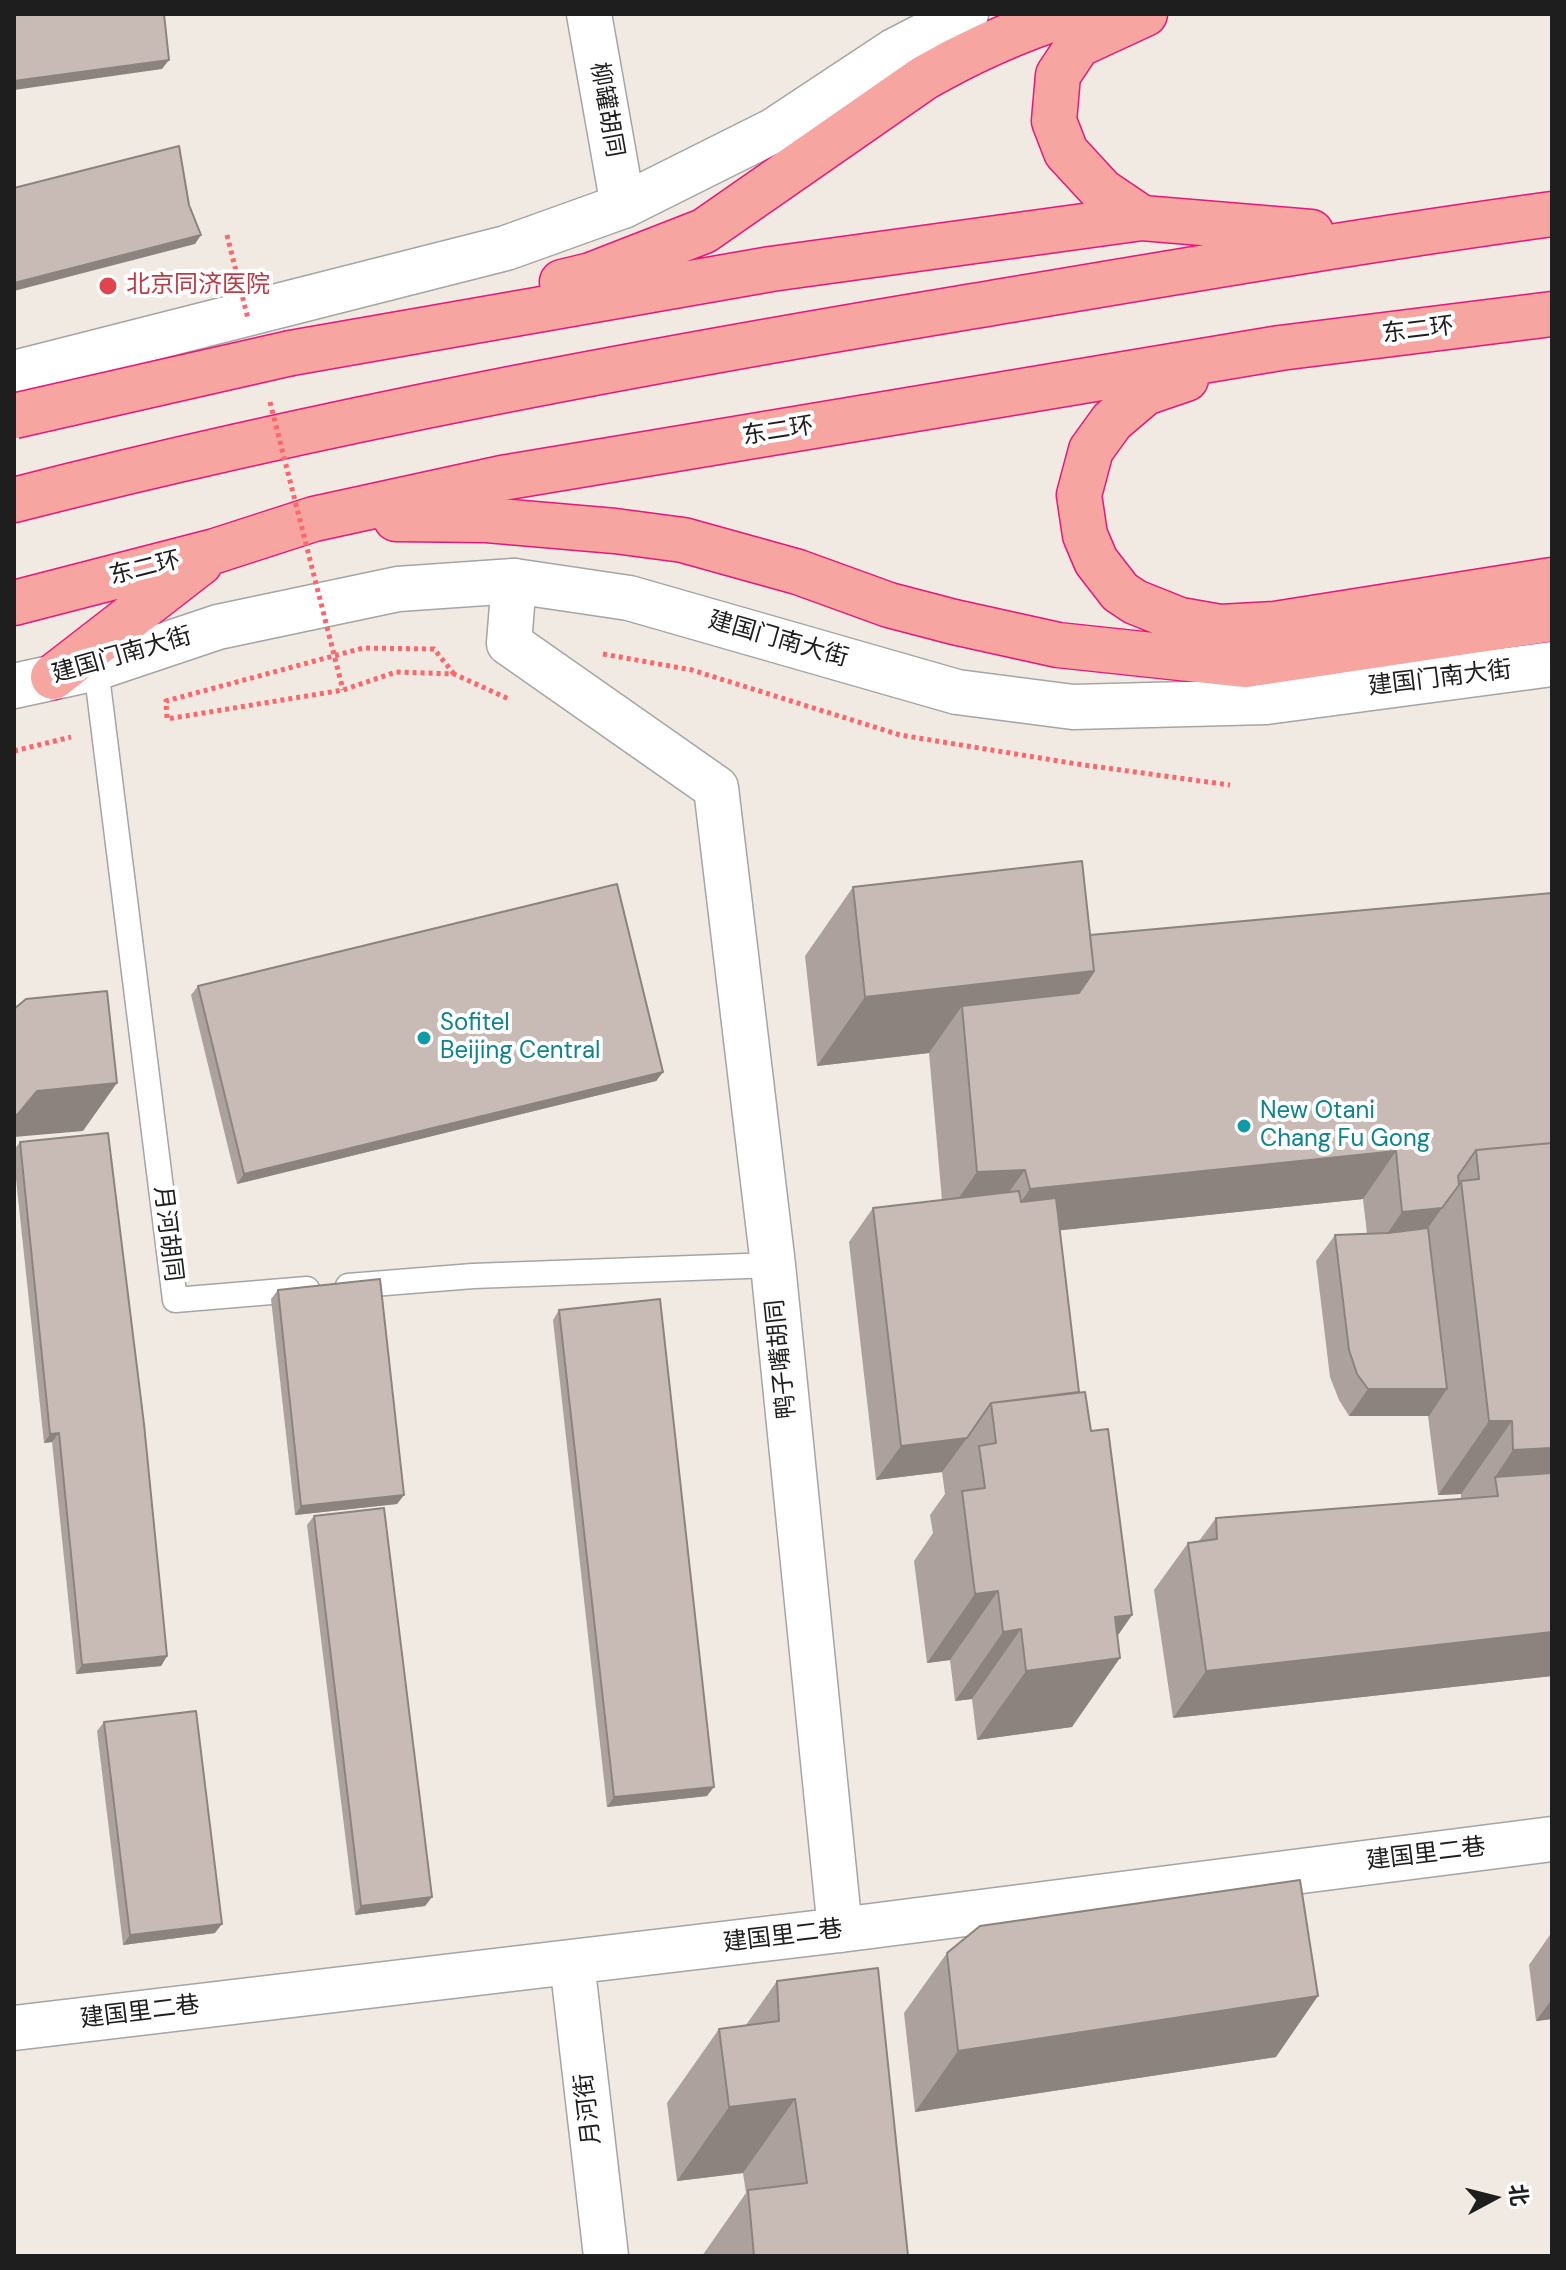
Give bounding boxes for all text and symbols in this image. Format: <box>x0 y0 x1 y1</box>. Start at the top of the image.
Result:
street label: 柳罐胡同 <box>583 60 629 160</box>
place label: 北京同济医院 <box>126 272 270 300</box>
marker: 北京同济医院 <box>97 275 119 297</box>
street label: 东二环 <box>1381 312 1455 350</box>
street label: 东二环 <box>740 412 816 452</box>
street label: 东二环 <box>107 546 183 592</box>
street label: 建国门南大街 <box>705 606 851 674</box>
street label: 建国门南大街 <box>49 622 195 690</box>
street label: 建国门南大街 <box>1367 656 1513 702</box>
place label: Sofitel Beijing Central <box>440 1010 600 1066</box>
marker: Sofitel Beijing Central <box>415 1029 433 1047</box>
place label: New Otani Chang Fu Gong <box>1260 1098 1430 1154</box>
marker: New Otani Chang Fu Gong <box>1235 1117 1253 1135</box>
street label: 月河胡同 <box>147 1185 187 1283</box>
street label: 鸭子嘴胡同 <box>761 1298 803 1420</box>
street label: 建国里二巷 <box>1365 1833 1487 1877</box>
street label: 建国里二巷 <box>722 1915 844 1959</box>
street label: 建国里二巷 <box>79 1991 201 2035</box>
street label: 月河街 <box>570 2072 608 2146</box>
north arrow <box>1454 2158 1534 2238</box>
text: 北 <box>1503 2182 1534 2208</box>

